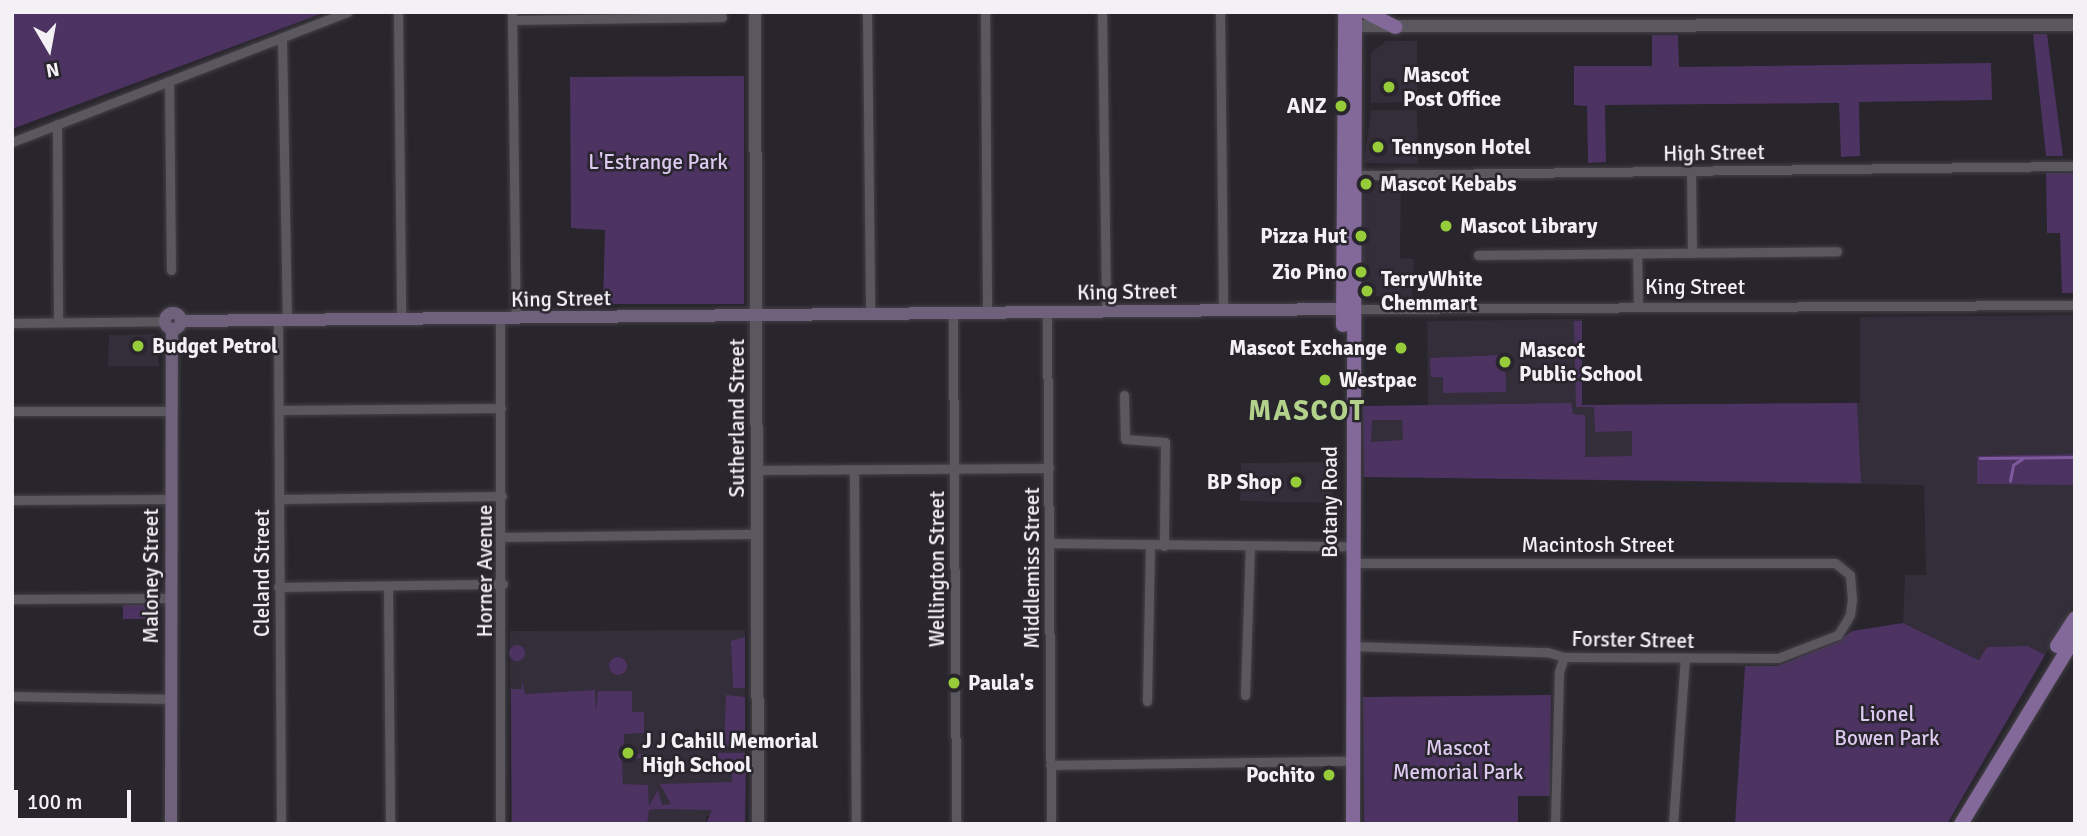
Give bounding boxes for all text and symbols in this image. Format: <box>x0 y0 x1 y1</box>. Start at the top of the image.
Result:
north arrow <box>14 14 84 84</box>
text: N <box>44 57 61 83</box>
place label: Mascot Post Office <box>1403 62 1501 112</box>
marker: Mascot Post Office <box>1381 79 1397 95</box>
place label: ANZ <box>1287 93 1327 119</box>
marker: ANZ <box>1333 98 1349 114</box>
place label: Tennyson Hotel <box>1392 134 1531 160</box>
marker: Tennyson Hotel <box>1370 139 1386 155</box>
street label: High Street <box>1663 140 1765 166</box>
park label: L'Estrange Park <box>588 149 728 175</box>
place label: Mascot Kebabs <box>1380 171 1517 197</box>
marker: Mascot Kebabs <box>1358 176 1374 192</box>
place label: Mascot Library <box>1460 213 1597 239</box>
marker: Mascot Library <box>1438 218 1454 234</box>
place label: Pizza Hut <box>1260 223 1347 249</box>
marker: Pizza Hut <box>1353 228 1369 244</box>
place label: Zio Pino <box>1272 259 1347 285</box>
marker: Zio Pino <box>1353 264 1369 280</box>
place label: TerryWhite Chemmart <box>1381 266 1483 316</box>
street label: King Street <box>1645 274 1745 300</box>
street label: King Street <box>1077 279 1177 305</box>
marker: TerryWhite Chemmart <box>1359 283 1375 299</box>
street label: King Street <box>511 286 611 312</box>
place label: Budget Petrol <box>152 333 278 359</box>
place label: Mascot Exchange <box>1229 335 1387 361</box>
place label: Mascot Public School <box>1519 337 1643 387</box>
marker: Budget Petrol <box>130 338 146 354</box>
street label: Sutherland Street <box>724 339 750 497</box>
marker: Mascot Exchange <box>1393 340 1409 356</box>
marker: Mascot Public School <box>1497 354 1513 370</box>
place label: Westpac <box>1339 367 1417 393</box>
marker: Westpac <box>1317 372 1333 388</box>
district label: MASCOT <box>1249 394 1365 428</box>
street label: Botany Road <box>1317 446 1343 558</box>
place label: BP Shop <box>1207 469 1282 495</box>
marker: BP Shop <box>1288 474 1304 490</box>
street label: Middlemiss Street <box>1019 487 1045 649</box>
street label: Wellington Street <box>924 491 950 647</box>
street label: Horner Avenue <box>472 505 498 637</box>
street label: Maloney Street <box>138 508 164 644</box>
street label: Cleland Street <box>249 509 275 637</box>
street label: Macintosh Street <box>1522 532 1674 558</box>
street label: Forster Street <box>1571 626 1695 654</box>
place label: Paula's <box>968 670 1034 696</box>
marker: Paula's <box>946 675 962 691</box>
park label: Lionel Bowen Park <box>1834 701 1940 751</box>
place label: J J Cahill Memorial High School <box>642 728 818 778</box>
park label: Mascot Memorial Park <box>1393 735 1523 785</box>
marker: J J Cahill Memorial High School <box>620 745 636 761</box>
place label: Pochito <box>1246 762 1315 788</box>
marker: Pochito <box>1321 767 1337 783</box>
scale bar <box>18 776 135 820</box>
text: 100 m <box>27 789 82 815</box>

